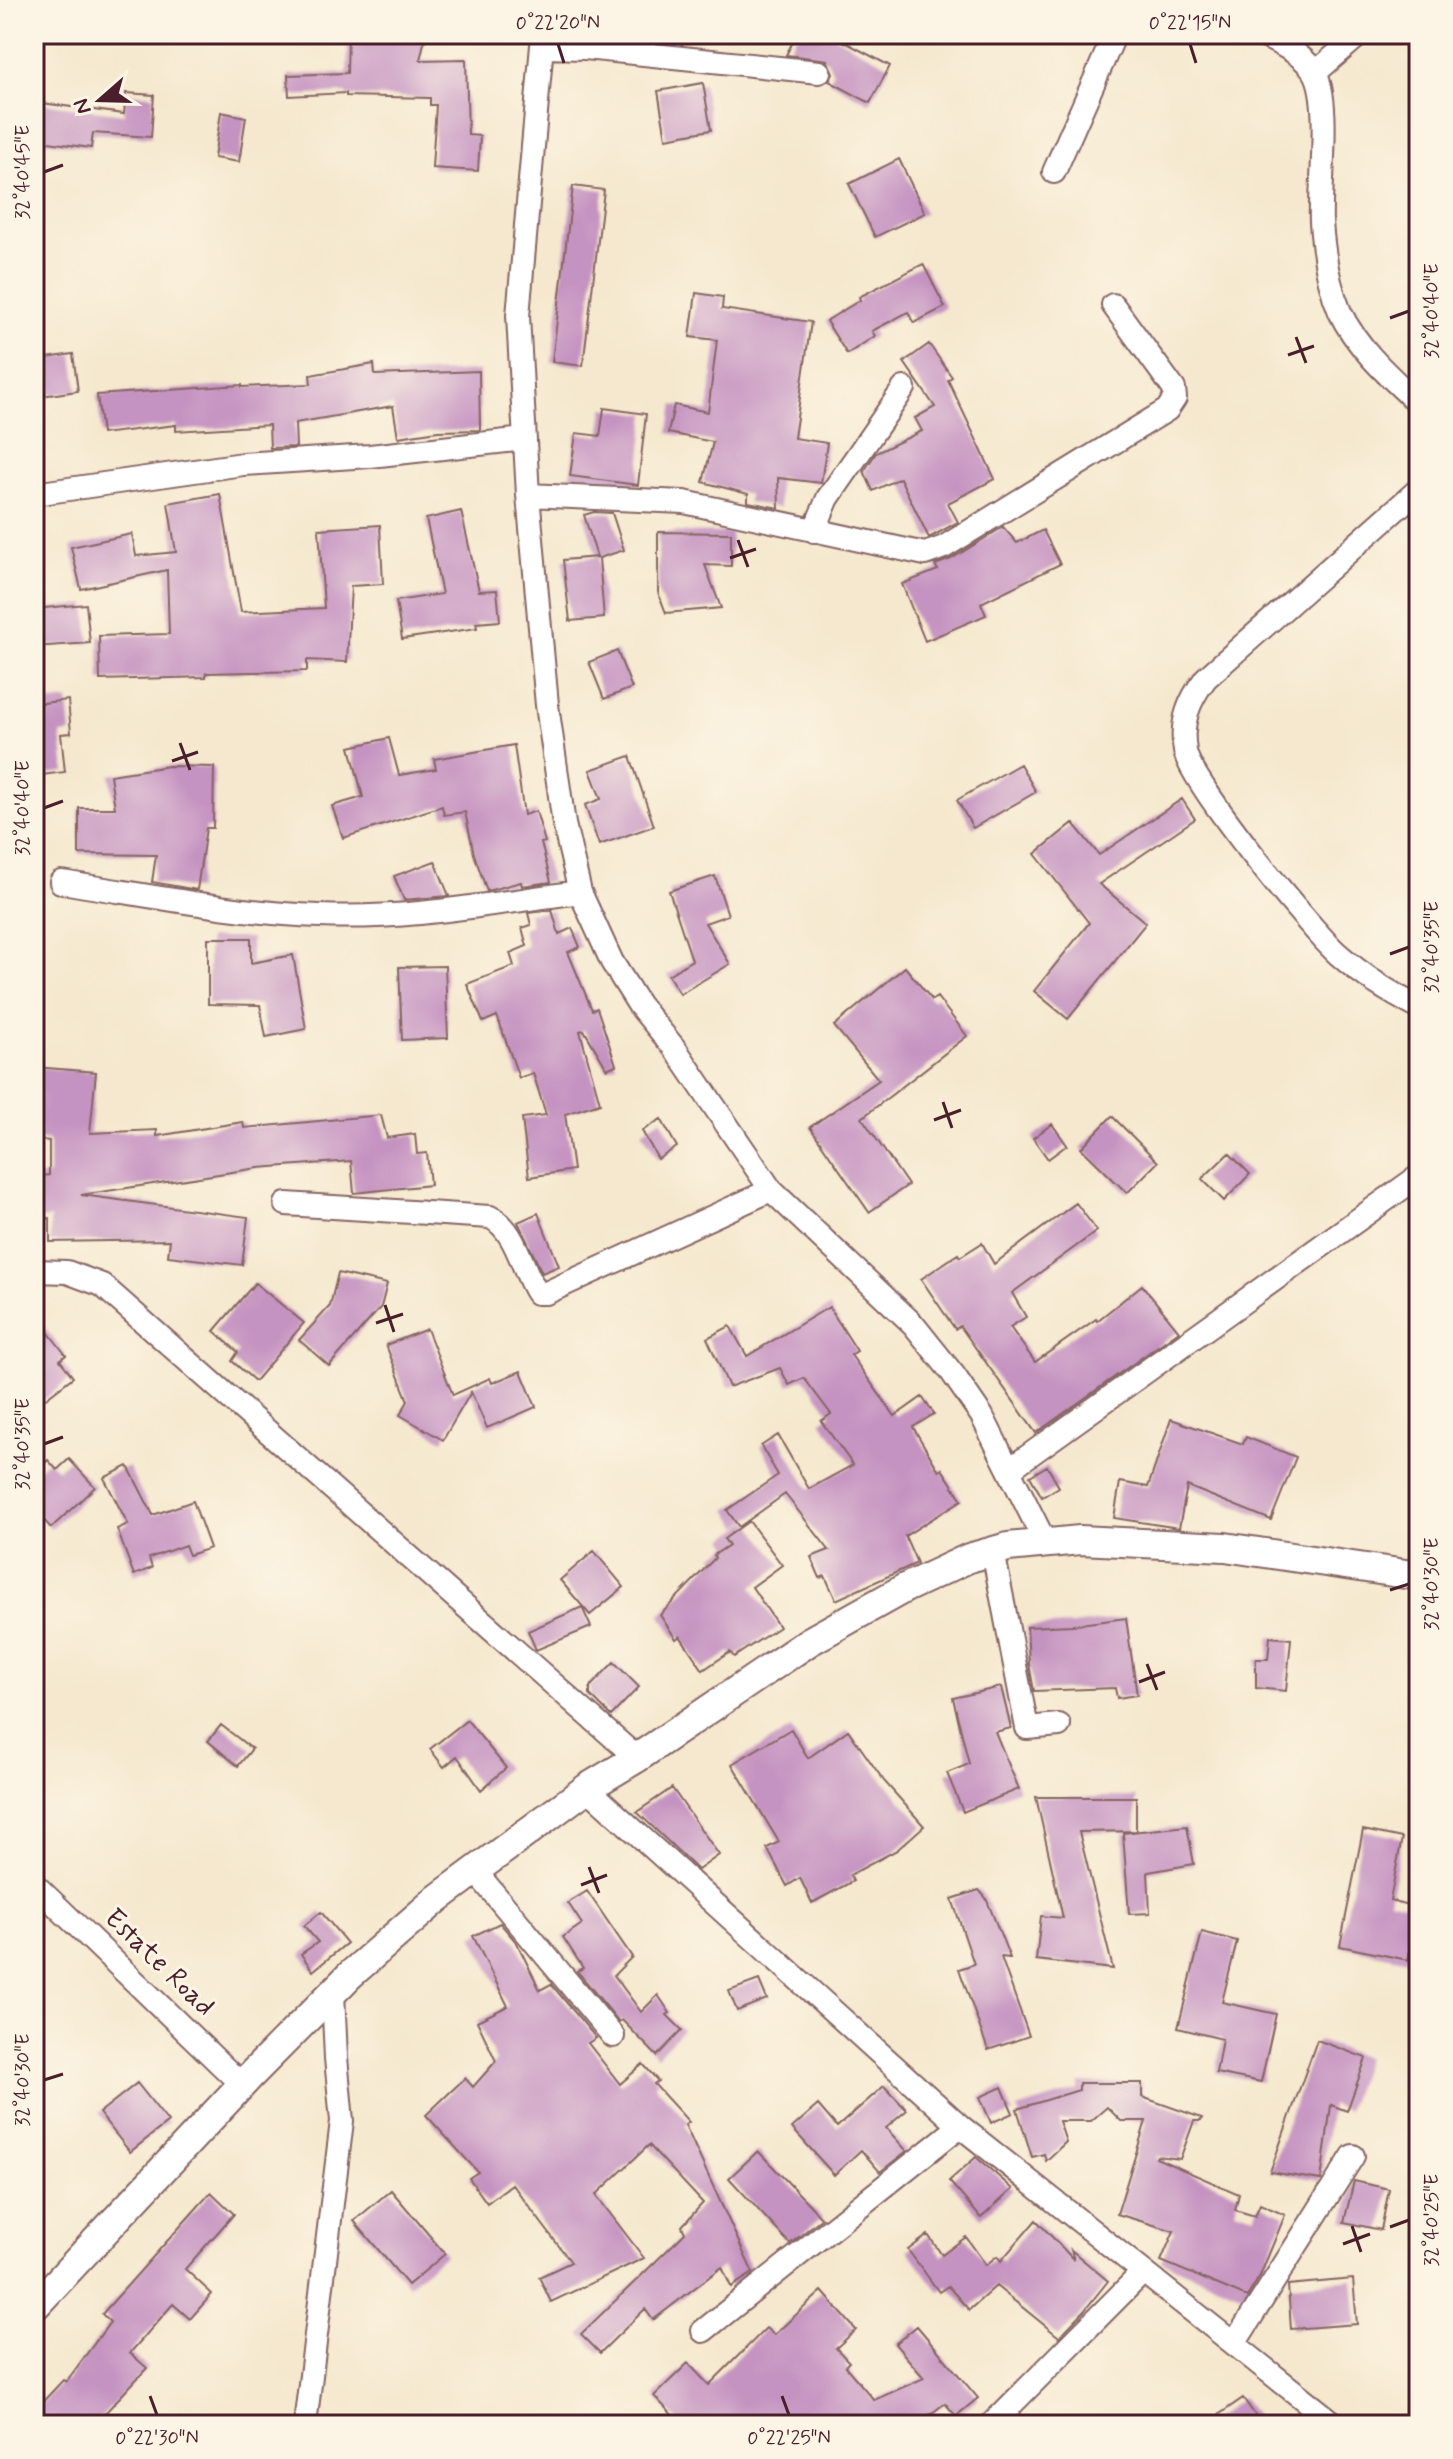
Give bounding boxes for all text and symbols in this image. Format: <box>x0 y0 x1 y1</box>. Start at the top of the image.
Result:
text: 0°22'20"N <box>516 10 600 37</box>
text: 0°22'15"N <box>1149 10 1231 37</box>
north arrow <box>60 60 140 140</box>
text: N <box>67 94 99 118</box>
text: 32°40'45"E <box>10 125 37 219</box>
text: 32°40'40"E <box>1419 263 1446 359</box>
text: 32°40'40"E <box>10 760 37 856</box>
text: 32°40'35"E <box>1419 901 1446 993</box>
text: 32°40'35"E <box>10 1398 37 1490</box>
text: 32°40'30"E <box>1419 1537 1446 1631</box>
street label: Estate Road <box>96 1901 222 2025</box>
text: 32°40'30"E <box>10 2033 37 2127</box>
text: 32°40'25"E <box>1419 2173 1446 2267</box>
text: 0°22'30"N <box>115 2425 199 2452</box>
text: 0°22'25"N <box>747 2425 831 2452</box>

